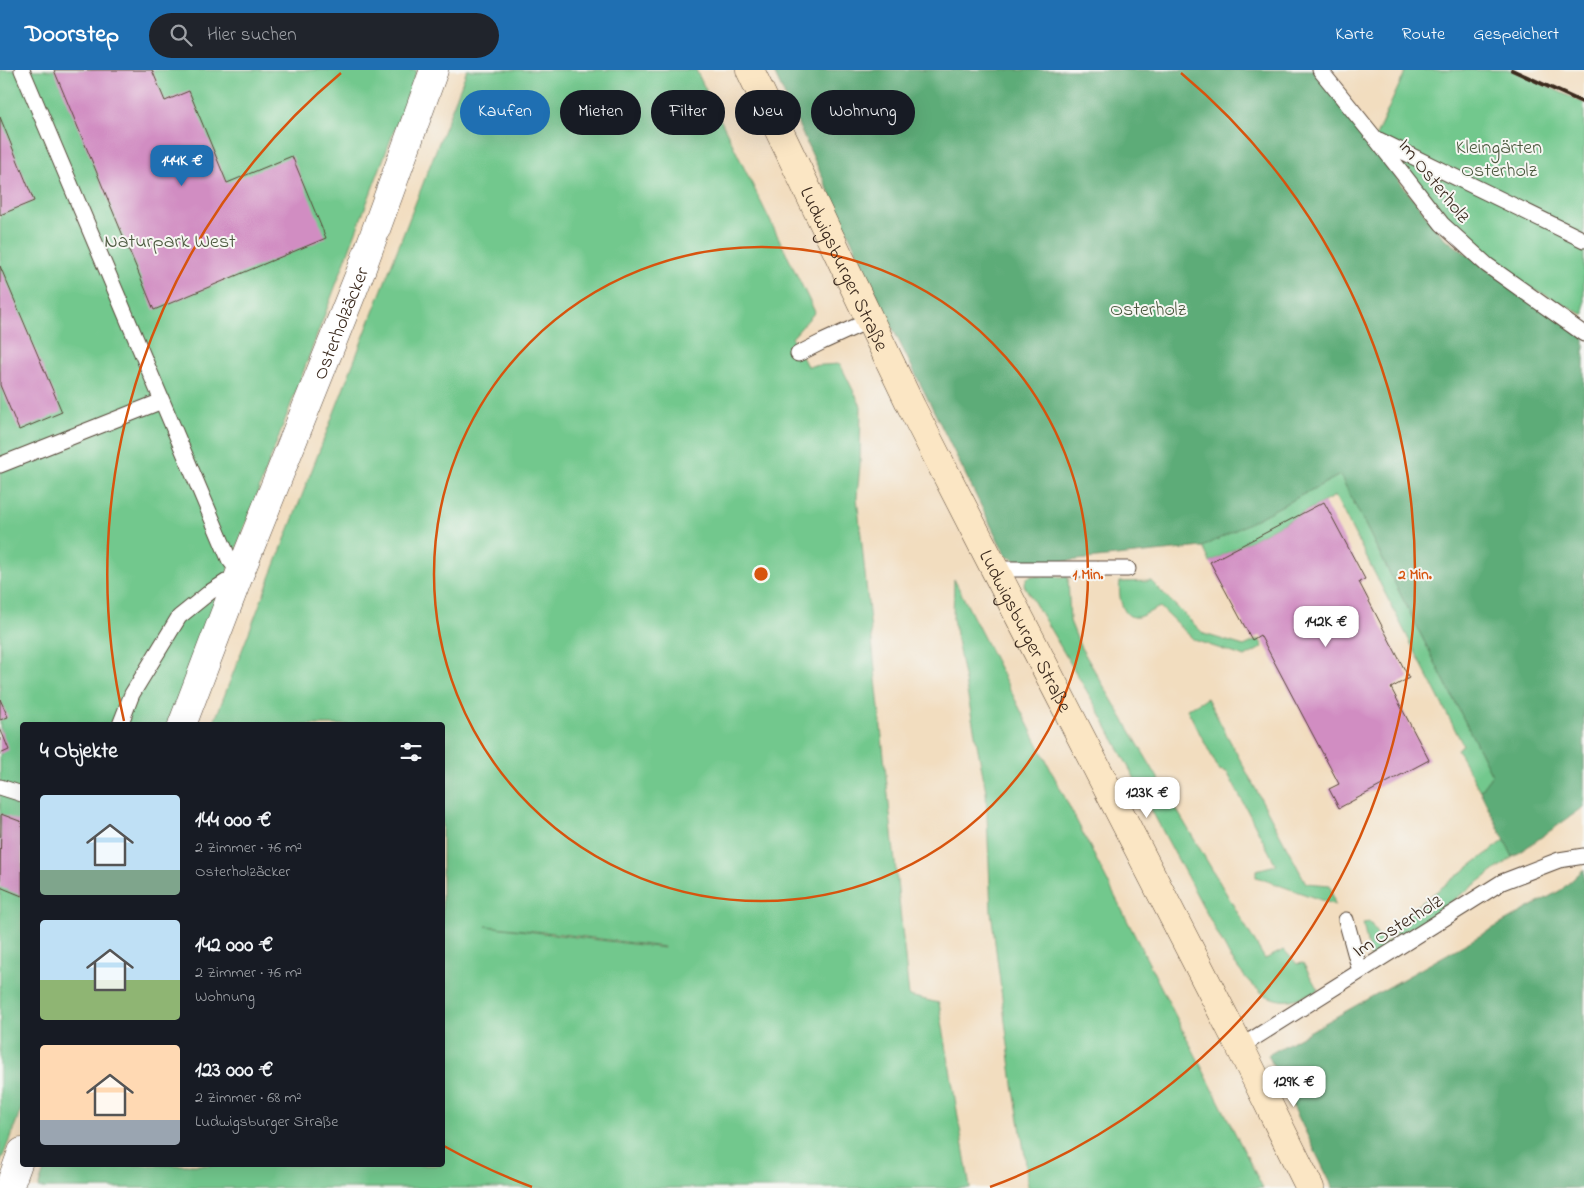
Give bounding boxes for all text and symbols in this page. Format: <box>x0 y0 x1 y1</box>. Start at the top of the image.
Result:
search box <box>149 13 499 58</box>
text: Doorstep <box>25 18 119 53</box>
icon: search <box>167 21 195 49</box>
text: Hier suchen <box>207 22 297 49</box>
text: Karte <box>1335 22 1373 48</box>
text: Route <box>1401 22 1445 48</box>
text: Gespeichert <box>1473 22 1559 48</box>
chip: Kaufen <box>460 90 550 135</box>
chip: Mieten <box>560 90 641 135</box>
chip: Filter <box>651 90 725 135</box>
chip: Neu <box>735 90 801 135</box>
chip: Wohnung <box>811 90 915 135</box>
street label: Im Osterholz <box>1390 133 1477 231</box>
park label: Kleingärten Osterholz <box>1456 134 1542 186</box>
pin: 144K € <box>141 144 223 187</box>
text: 144K € <box>161 149 203 173</box>
street label: Ludwigsburger Straße <box>791 182 895 357</box>
park label: Naturpark West <box>104 228 236 257</box>
street label: Osterholzäcker <box>307 262 378 385</box>
park label: Osterholz <box>1110 296 1187 325</box>
street label: Ludwigsburger Straße <box>970 545 1078 718</box>
text: 1 Min. <box>1073 564 1103 586</box>
text: 2 Min. <box>1397 564 1432 586</box>
centre of rings <box>752 565 770 583</box>
pin: 142K € <box>1285 606 1367 648</box>
text: 142K € <box>1305 610 1347 634</box>
text: 4 Objekte <box>40 737 118 767</box>
icon: filters <box>397 738 425 766</box>
pin: 123K € <box>1106 776 1188 819</box>
text: 123K € <box>1126 781 1168 805</box>
text: 144 000 € <box>195 806 271 836</box>
icon: home <box>80 815 140 875</box>
text: 2 Zimmer · 76 m² <box>195 836 302 860</box>
text: Osterholzäcker <box>195 860 290 884</box>
street label: Im Osterholz <box>1348 888 1450 966</box>
text: 142 000 € <box>195 931 273 961</box>
icon: home <box>80 940 140 1000</box>
text: 2 Zimmer · 76 m² <box>195 961 302 985</box>
text: Wohnung <box>195 985 255 1009</box>
text: 123 000 € <box>195 1056 273 1086</box>
icon: home <box>80 1065 140 1125</box>
pin: 129K € <box>1253 1066 1335 1108</box>
text: 129K € <box>1274 1070 1314 1094</box>
text: 2 Zimmer · 68 m² <box>195 1086 302 1110</box>
text: Ludwigsburger Straße <box>195 1110 338 1134</box>

